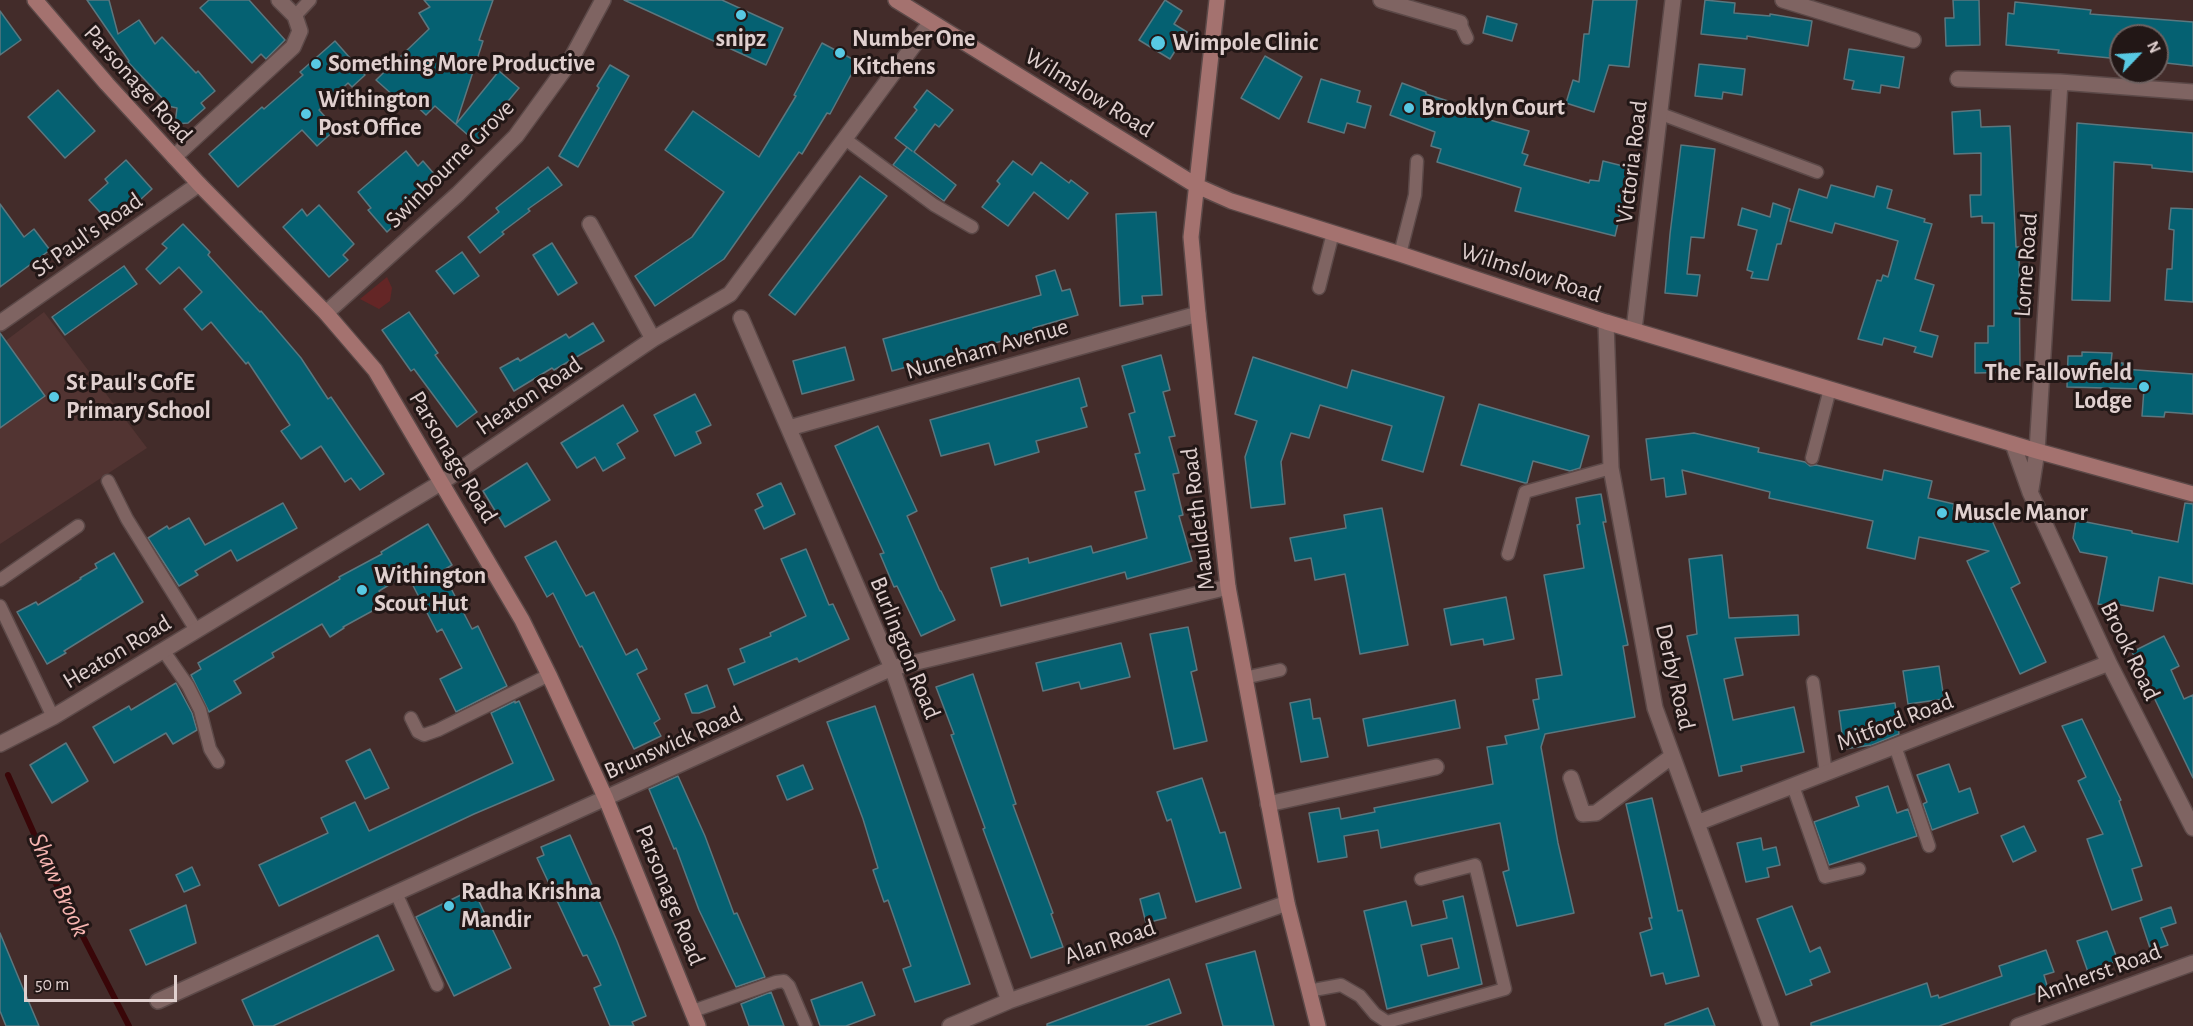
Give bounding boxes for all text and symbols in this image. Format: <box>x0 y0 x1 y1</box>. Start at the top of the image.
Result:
marker: snipz <box>734 8 748 22</box>
street label: Parsonage Road <box>78 19 198 149</box>
north arrow <box>2109 24 2169 84</box>
place label: snipz <box>716 25 766 53</box>
place label: Number One Kitchens <box>852 25 975 81</box>
place label: Wimpole Clinic <box>1172 29 1318 57</box>
marker: Wimpole Clinic <box>1149 34 1167 52</box>
text: N <box>2144 39 2163 56</box>
street label: Wilmslow Road <box>1019 42 1159 144</box>
marker: Number One Kitchens <box>833 46 847 60</box>
place label: Something More Productive <box>328 50 595 78</box>
marker: Something More Productive <box>309 57 323 71</box>
place label: Withington Post Office <box>318 86 430 142</box>
street label: Swinbourne Grove <box>380 94 520 234</box>
place label: Brooklyn Court <box>1421 94 1565 122</box>
street label: Victoria Road <box>1610 99 1654 225</box>
marker: Brooklyn Court <box>1402 101 1416 115</box>
marker: Withington Post Office <box>299 107 313 121</box>
street label: St Paul's Road <box>26 186 148 284</box>
street label: Lorne Road <box>2008 212 2044 318</box>
street label: Wilmslow Road <box>1457 237 1605 309</box>
street label: Nuneham Avenue <box>902 312 1072 386</box>
street label: Heaton Road <box>471 350 587 442</box>
place label: The Fallowfield Lodge <box>1985 359 2132 415</box>
place label: St Paul's CofE Primary School <box>66 369 211 425</box>
marker: The Fallowfield Lodge <box>2137 380 2151 394</box>
street label: Parsonage Road <box>402 386 504 528</box>
marker: St Paul's CofE Primary School <box>47 390 61 404</box>
street label: Mauldeth Road <box>1175 446 1221 592</box>
place label: Muscle Manor <box>1954 499 2088 527</box>
marker: Muscle Manor <box>1935 506 1949 520</box>
place label: Withington Scout Hut <box>374 562 486 618</box>
street label: Burlington Road <box>863 572 947 724</box>
marker: Withington Scout Hut <box>355 583 369 597</box>
street label: Brook Road <box>2094 597 2166 705</box>
street label: Heaton Road <box>58 608 176 696</box>
street label: Derby Road <box>1649 621 1701 733</box>
street label: Mitford Road <box>1833 687 1957 757</box>
street label: Brunswick Road <box>600 700 746 786</box>
street label: Parsonage Road <box>629 821 711 969</box>
water label: Shaw Brook <box>21 828 97 942</box>
place label: Radha Krishna Mandir <box>461 878 602 934</box>
marker: Radha Krishna Mandir <box>442 899 456 913</box>
street label: Alan Road <box>1061 913 1159 971</box>
street label: Amherst Road <box>2031 937 2165 1009</box>
scale bar <box>27 963 180 1001</box>
text: 50 m <box>35 976 69 994</box>

